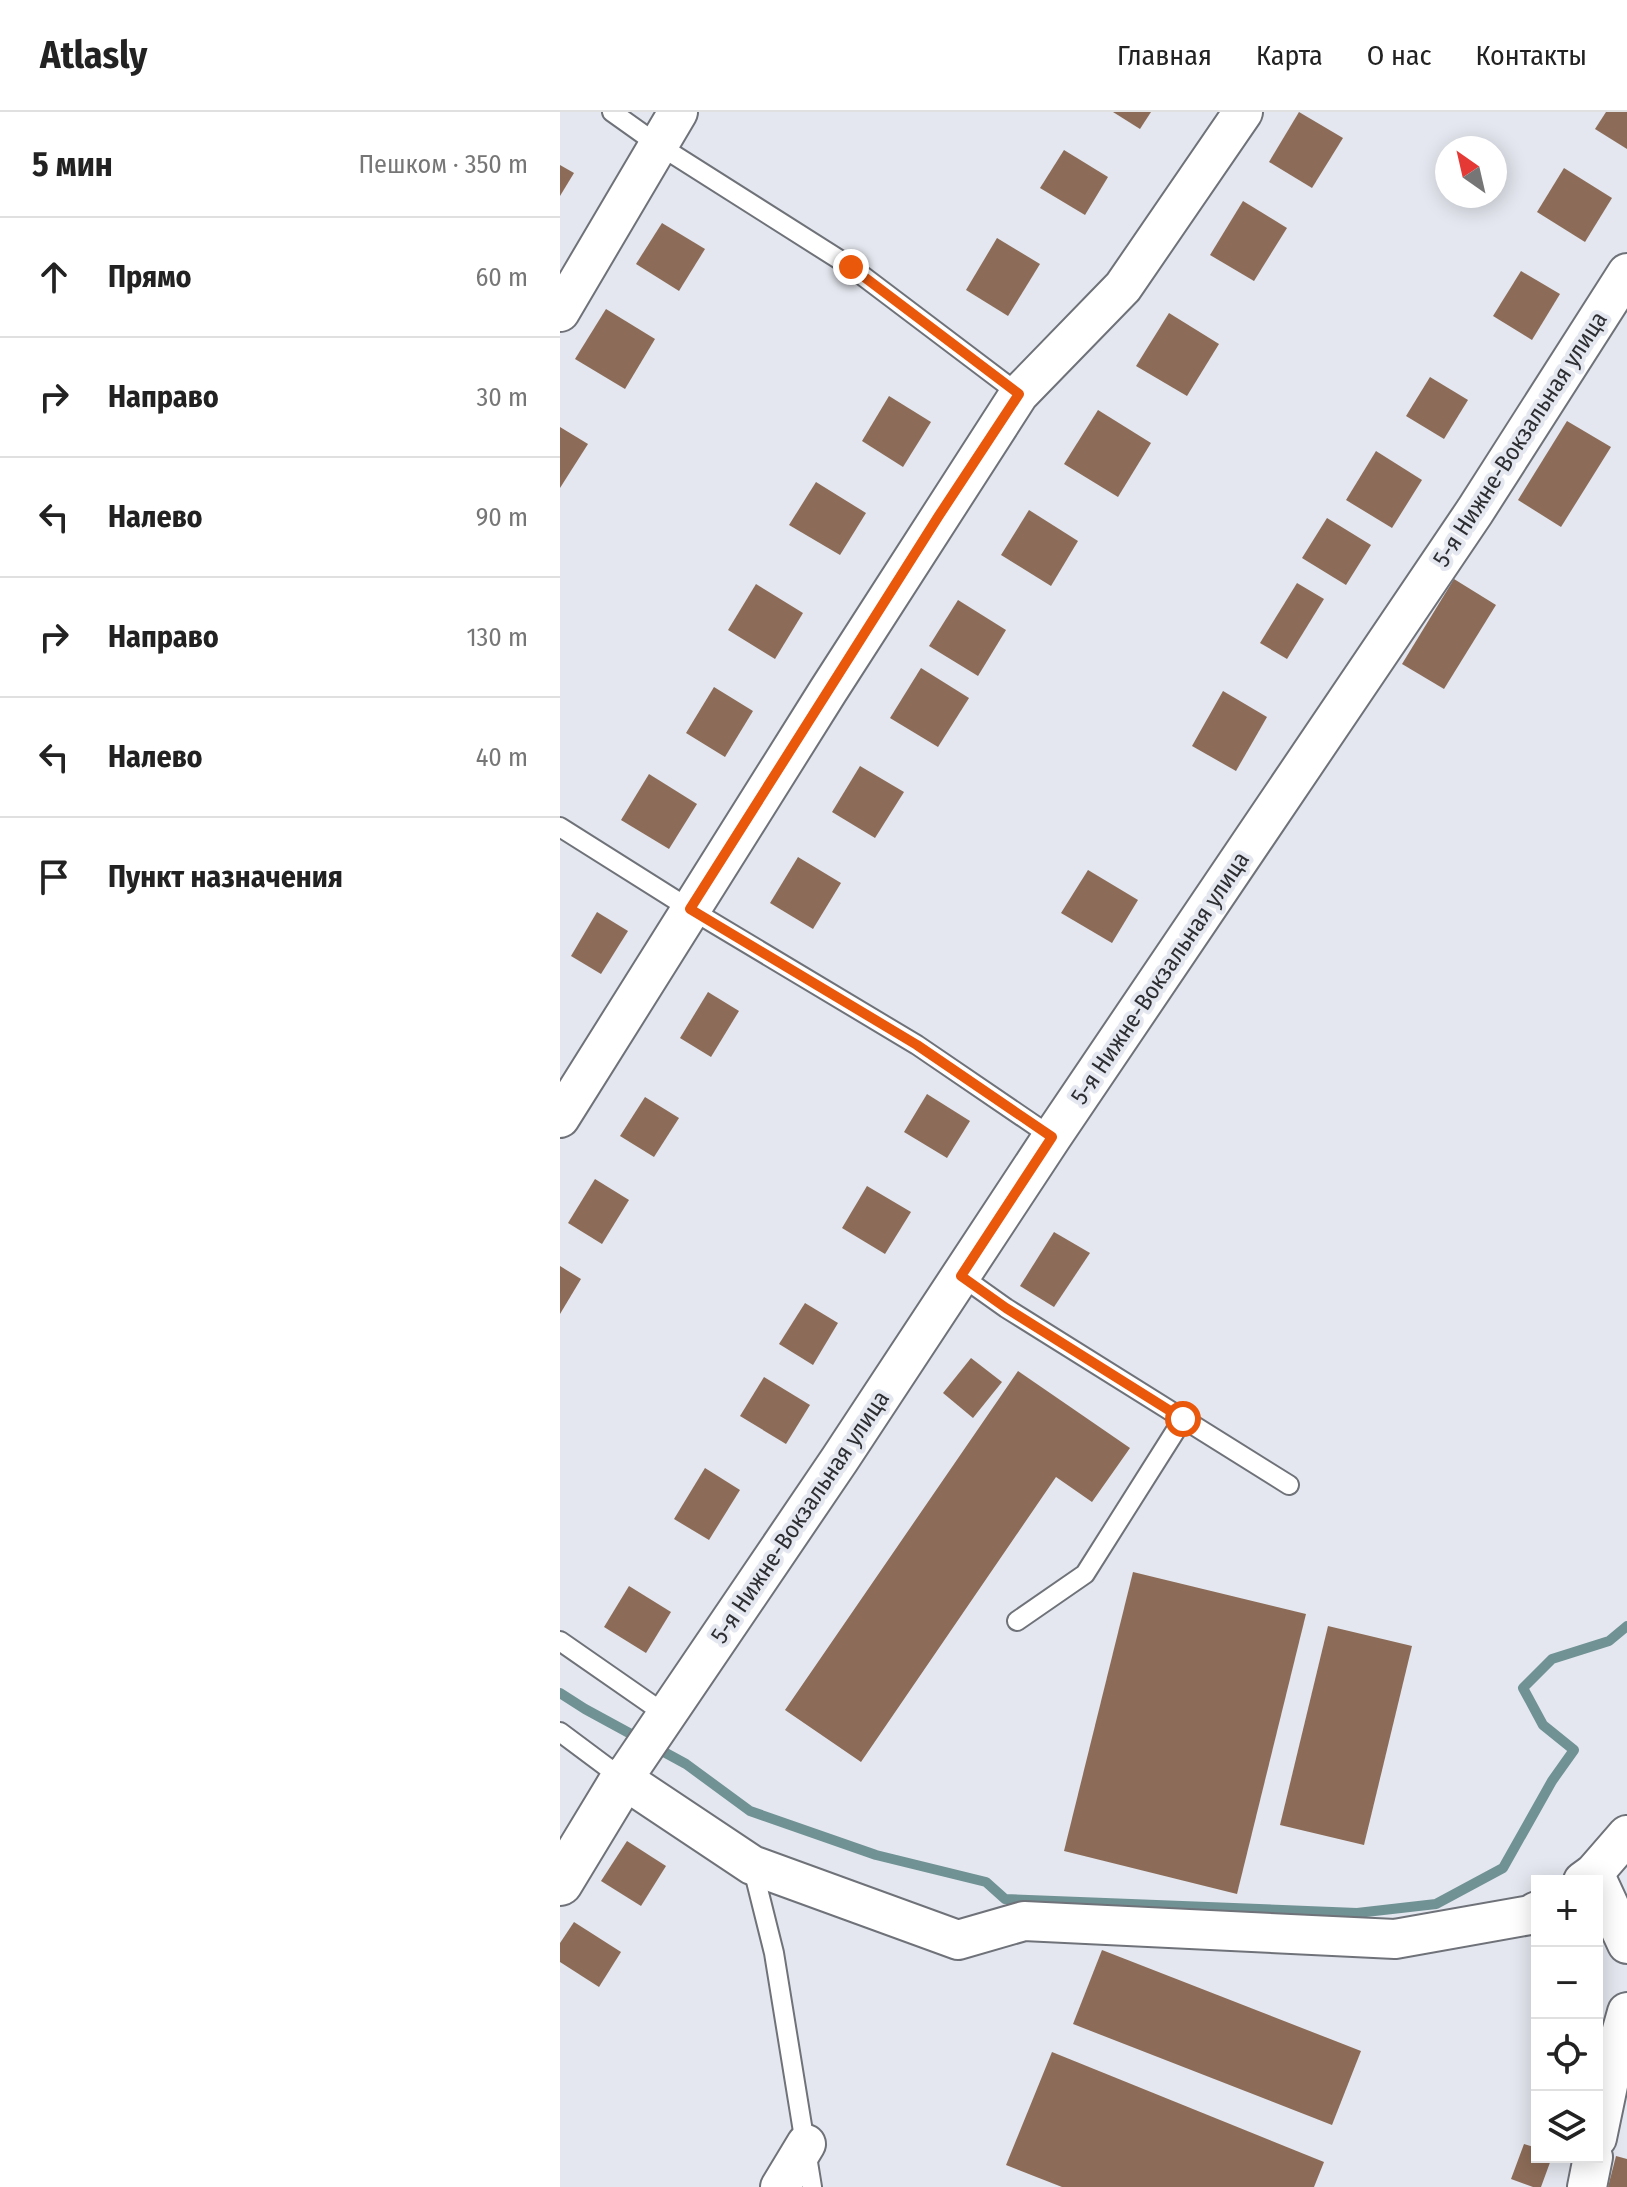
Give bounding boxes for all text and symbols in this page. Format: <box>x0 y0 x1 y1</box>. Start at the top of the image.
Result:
text: Atlasly <box>40 32 147 78</box>
text: Главная <box>1117 39 1212 72</box>
text: Карта <box>1256 39 1323 72</box>
text: О нас <box>1367 39 1432 72</box>
text: Контакты <box>1476 39 1587 72</box>
north arrow <box>1435 136 1507 208</box>
text: 5 мин <box>32 144 113 185</box>
text: Пешком · 350 m <box>358 149 528 180</box>
route end <box>833 249 869 285</box>
icon: ahead <box>32 255 76 299</box>
text: Прямо <box>108 259 192 295</box>
text: 60 m <box>475 262 528 293</box>
street label: 5-я Нижне-Вокзальная улица <box>1427 306 1613 572</box>
icon: right <box>32 375 76 419</box>
text: Направо <box>108 379 219 415</box>
text: 30 m <box>477 382 528 413</box>
icon: left <box>32 495 76 539</box>
text: Налево <box>108 499 203 535</box>
text: 90 m <box>476 502 528 533</box>
icon: right <box>32 615 76 659</box>
text: Направо <box>108 619 219 655</box>
text: 130 m <box>466 622 528 653</box>
icon: left <box>32 735 76 779</box>
text: Налево <box>108 739 203 775</box>
text: 40 m <box>476 742 528 773</box>
street label: 5-я Нижне-Вокзальная улица <box>1065 847 1255 1109</box>
icon: arrive <box>32 855 76 899</box>
text: Пункт назначения <box>108 859 343 895</box>
street label: 5-я Нижне-Вокзальная улица <box>705 1386 895 1648</box>
route start <box>1165 1401 1201 1437</box>
map controls <box>1531 1875 1603 2163</box>
button: + <box>1531 1875 1603 1947</box>
button: − <box>1531 1947 1603 2019</box>
button: locate <box>1531 2019 1603 2091</box>
button: layers <box>1531 2091 1603 2163</box>

